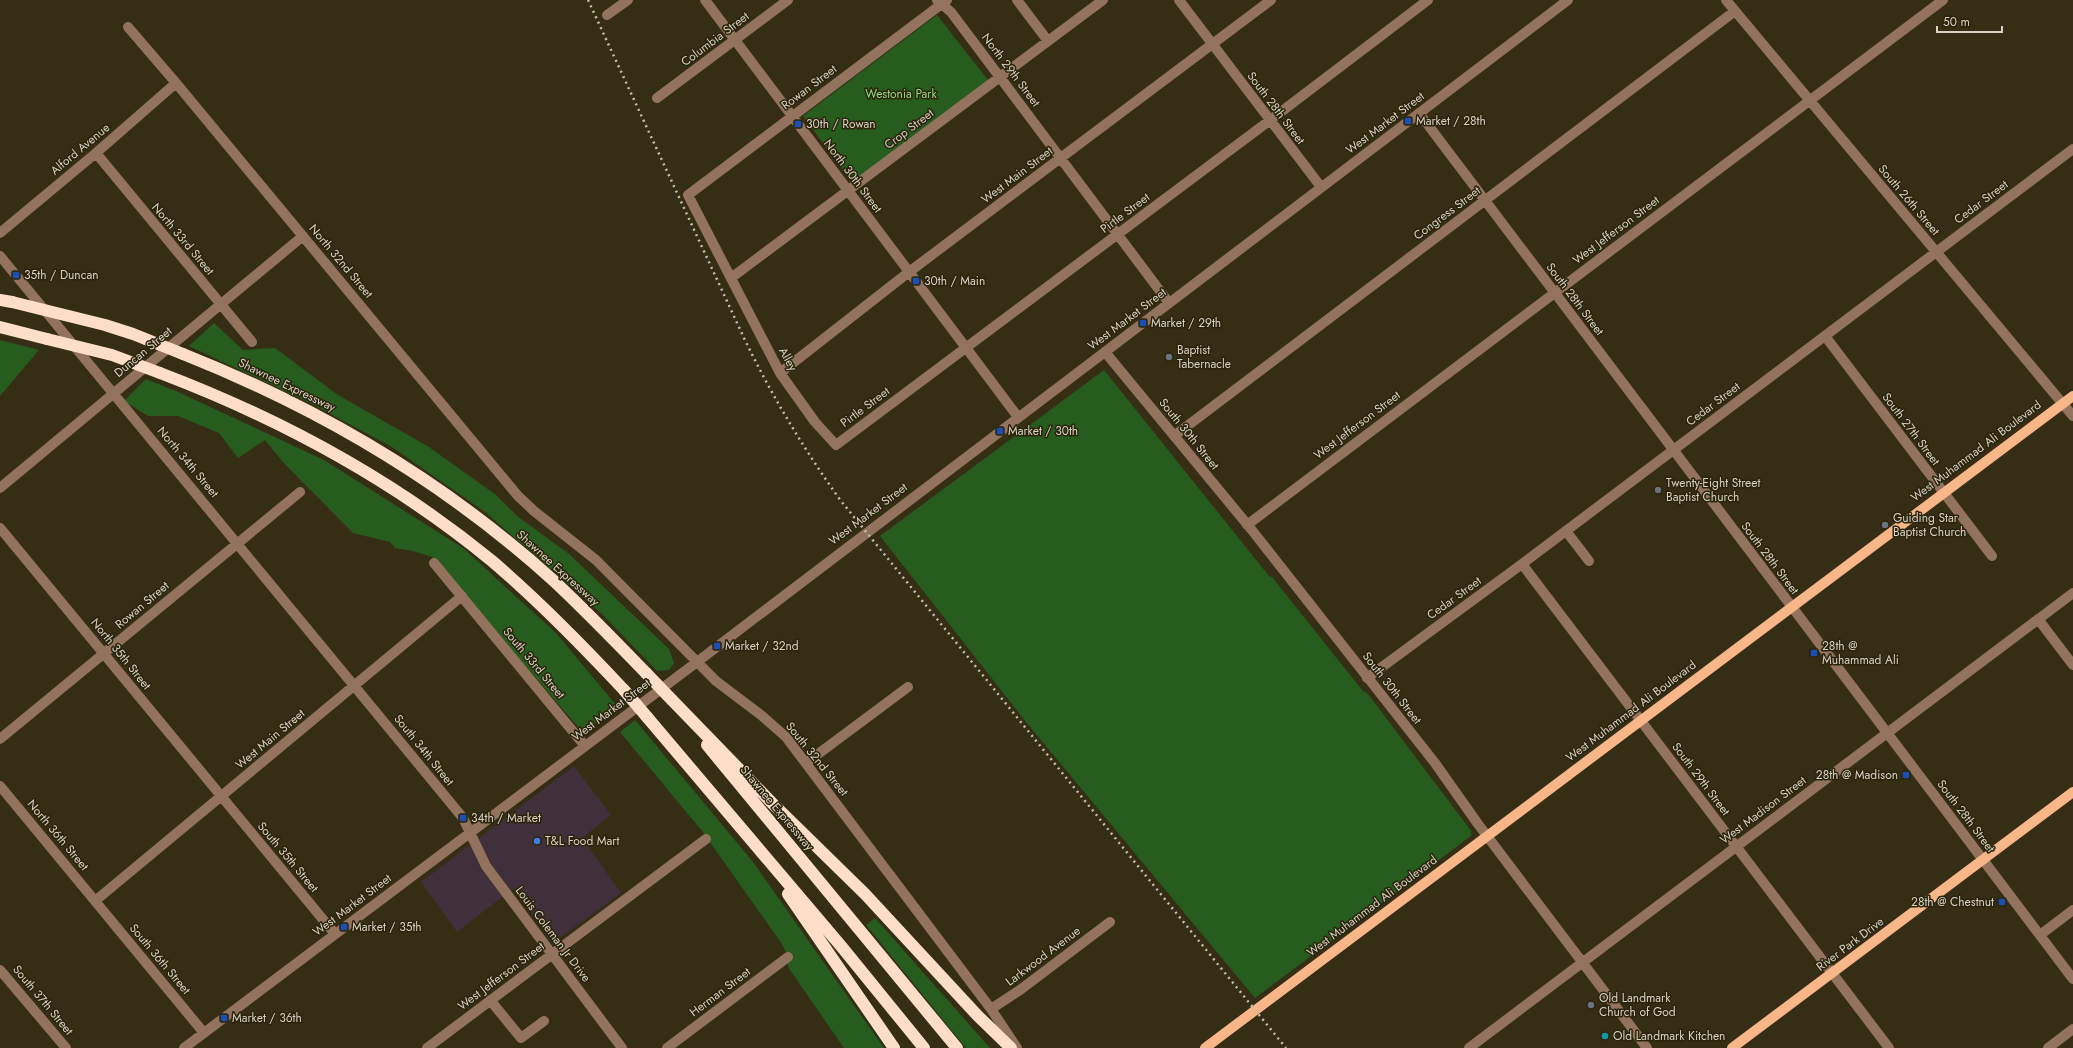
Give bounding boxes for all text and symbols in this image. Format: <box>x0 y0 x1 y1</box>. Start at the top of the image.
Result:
street label: Columbia Street <box>677 7 753 71</box>
scale bar <box>1937 8 2002 34</box>
text: 50 m <box>1943 13 1970 31</box>
street label: North 29th Street <box>977 29 1045 111</box>
street label: Rowan Street <box>777 60 841 114</box>
street label: South 28th Street <box>1243 68 1309 148</box>
park label: Westonia Park <box>865 85 937 103</box>
street label: West Market Street <box>1342 87 1428 159</box>
street label: Crop Street <box>881 104 938 154</box>
place label: Market / 28th <box>1416 112 1486 130</box>
place label: 30th / Rowan <box>806 115 876 133</box>
marker: Market / 28th <box>1403 116 1413 126</box>
street label: Alford Avenue <box>46 119 114 179</box>
marker: 30th / Rowan <box>793 119 803 129</box>
street label: North 30th Street <box>819 135 887 217</box>
street label: West Main Street <box>977 142 1057 208</box>
street label: South 26th Street <box>1874 161 1944 239</box>
street label: Cedar Street <box>1950 176 2012 228</box>
street label: Congress Street <box>1410 182 1484 244</box>
street label: Pirtle Street <box>1096 188 1154 238</box>
street label: West Jefferson Street <box>1569 191 1663 269</box>
street label: North 33rd Street <box>147 199 219 279</box>
street label: North 32nd Street <box>305 220 377 302</box>
street label: South 28th Street <box>1542 259 1608 339</box>
place label: 35th / Duncan <box>24 266 98 284</box>
marker: 35th / Duncan <box>11 270 21 280</box>
place label: 30th / Main <box>924 272 985 290</box>
marker: 30th / Main <box>911 276 921 286</box>
street label: West Market Street <box>1084 283 1170 355</box>
place label: Market / 29th <box>1151 314 1221 332</box>
marker: Market / 29th <box>1138 318 1148 328</box>
street label: Duncan Street <box>110 322 176 382</box>
place label: Baptist Tabernacle <box>1177 341 1231 373</box>
street label: Alley <box>774 344 802 375</box>
marker: Baptist Tabernacle <box>1164 352 1174 362</box>
street label: Shawnee Expressway <box>235 354 339 417</box>
street label: Cedar Street <box>1682 378 1744 430</box>
street label: Pirtle Street <box>836 382 894 432</box>
street label: West Jefferson Street <box>1310 386 1404 464</box>
street label: South 27th Street <box>1878 389 1944 469</box>
street label: South 30th Street <box>1155 394 1224 474</box>
street label: West Muhammad Ali Boulevard <box>1907 396 2045 506</box>
place label: Market / 30th <box>1008 422 1078 440</box>
street label: North 34th Street <box>153 423 223 501</box>
marker: Market / 30th <box>995 426 1005 436</box>
place label: Twenty-Eight Street Baptist Church <box>1666 474 1760 506</box>
street label: West Market Street <box>825 478 911 550</box>
marker: Twenty-Eight Street Baptist Church <box>1653 485 1663 495</box>
place label: Guiding Star Baptist Church <box>1893 509 1966 541</box>
street label: South 28th Street <box>1737 518 1803 598</box>
marker: Guiding Star Baptist Church <box>1880 520 1890 530</box>
street label: Shawnee Expressway <box>512 526 604 611</box>
street label: Cedar Street <box>1423 572 1485 624</box>
street label: Rowan Street <box>111 577 173 633</box>
street label: North 35th Street <box>86 614 156 694</box>
street label: South 33rd Street <box>499 623 569 703</box>
place label: Market / 32nd <box>725 637 799 655</box>
place label: 28th @ Muhammad Ali <box>1822 637 1899 669</box>
marker: Market / 32nd <box>712 641 722 651</box>
street label: South 30th Street <box>1358 648 1426 728</box>
marker: 28th @ Muhammad Ali <box>1809 648 1819 658</box>
street label: West Muhammad Ali Boulevard <box>1562 656 1700 766</box>
street label: West Market Street <box>568 674 654 746</box>
street label: West Main Street <box>231 705 309 773</box>
street label: South 34th Street <box>390 710 458 790</box>
street label: South 32nd Street <box>781 718 853 800</box>
street label: South 29th Street <box>1668 739 1735 819</box>
street label: Shawnee Expressway <box>736 761 819 855</box>
place label: 28th @ Madison <box>1816 766 1898 784</box>
marker: 28th @ Madison <box>1901 770 1911 780</box>
street label: West Madison Street <box>1716 772 1810 848</box>
street label: South 28th Street <box>1933 776 1999 856</box>
street label: North 36th Street <box>23 796 93 874</box>
place label: 34th / Market <box>471 809 541 827</box>
marker: 34th / Market <box>458 813 468 823</box>
street label: South 35th Street <box>253 818 323 896</box>
place label: T&L Food Mart <box>545 832 619 850</box>
marker: T&L Food Mart <box>532 836 542 846</box>
street label: West Muhammad Ali Boulevard <box>1303 851 1441 961</box>
street label: West Market Street <box>309 869 395 941</box>
street label: Louis Coleman Jr Drive <box>511 882 595 986</box>
place label: 28th @ Chestnut <box>1911 893 1994 911</box>
marker: 28th @ Chestnut <box>1997 897 2007 907</box>
street label: River Park Drive <box>1812 913 1888 975</box>
place label: Market / 35th <box>352 918 422 936</box>
street label: South 36th Street <box>125 920 195 998</box>
marker: Market / 35th <box>339 922 349 932</box>
street label: Larkwood Avenue <box>1002 922 1084 990</box>
street label: West Jefferson Street <box>454 937 548 1015</box>
street label: South 37th Street <box>8 961 78 1039</box>
street label: Herman Street <box>686 963 754 1021</box>
place label: Old Landmark Church of God <box>1599 989 1676 1021</box>
marker: Old Landmark Church of God <box>1586 1000 1596 1010</box>
place label: Market / 36th <box>232 1009 302 1027</box>
marker: Market / 36th <box>219 1013 229 1023</box>
place label: Old Landmark Kitchen <box>1613 1027 1725 1045</box>
marker: Old Landmark Kitchen <box>1600 1031 1610 1041</box>

